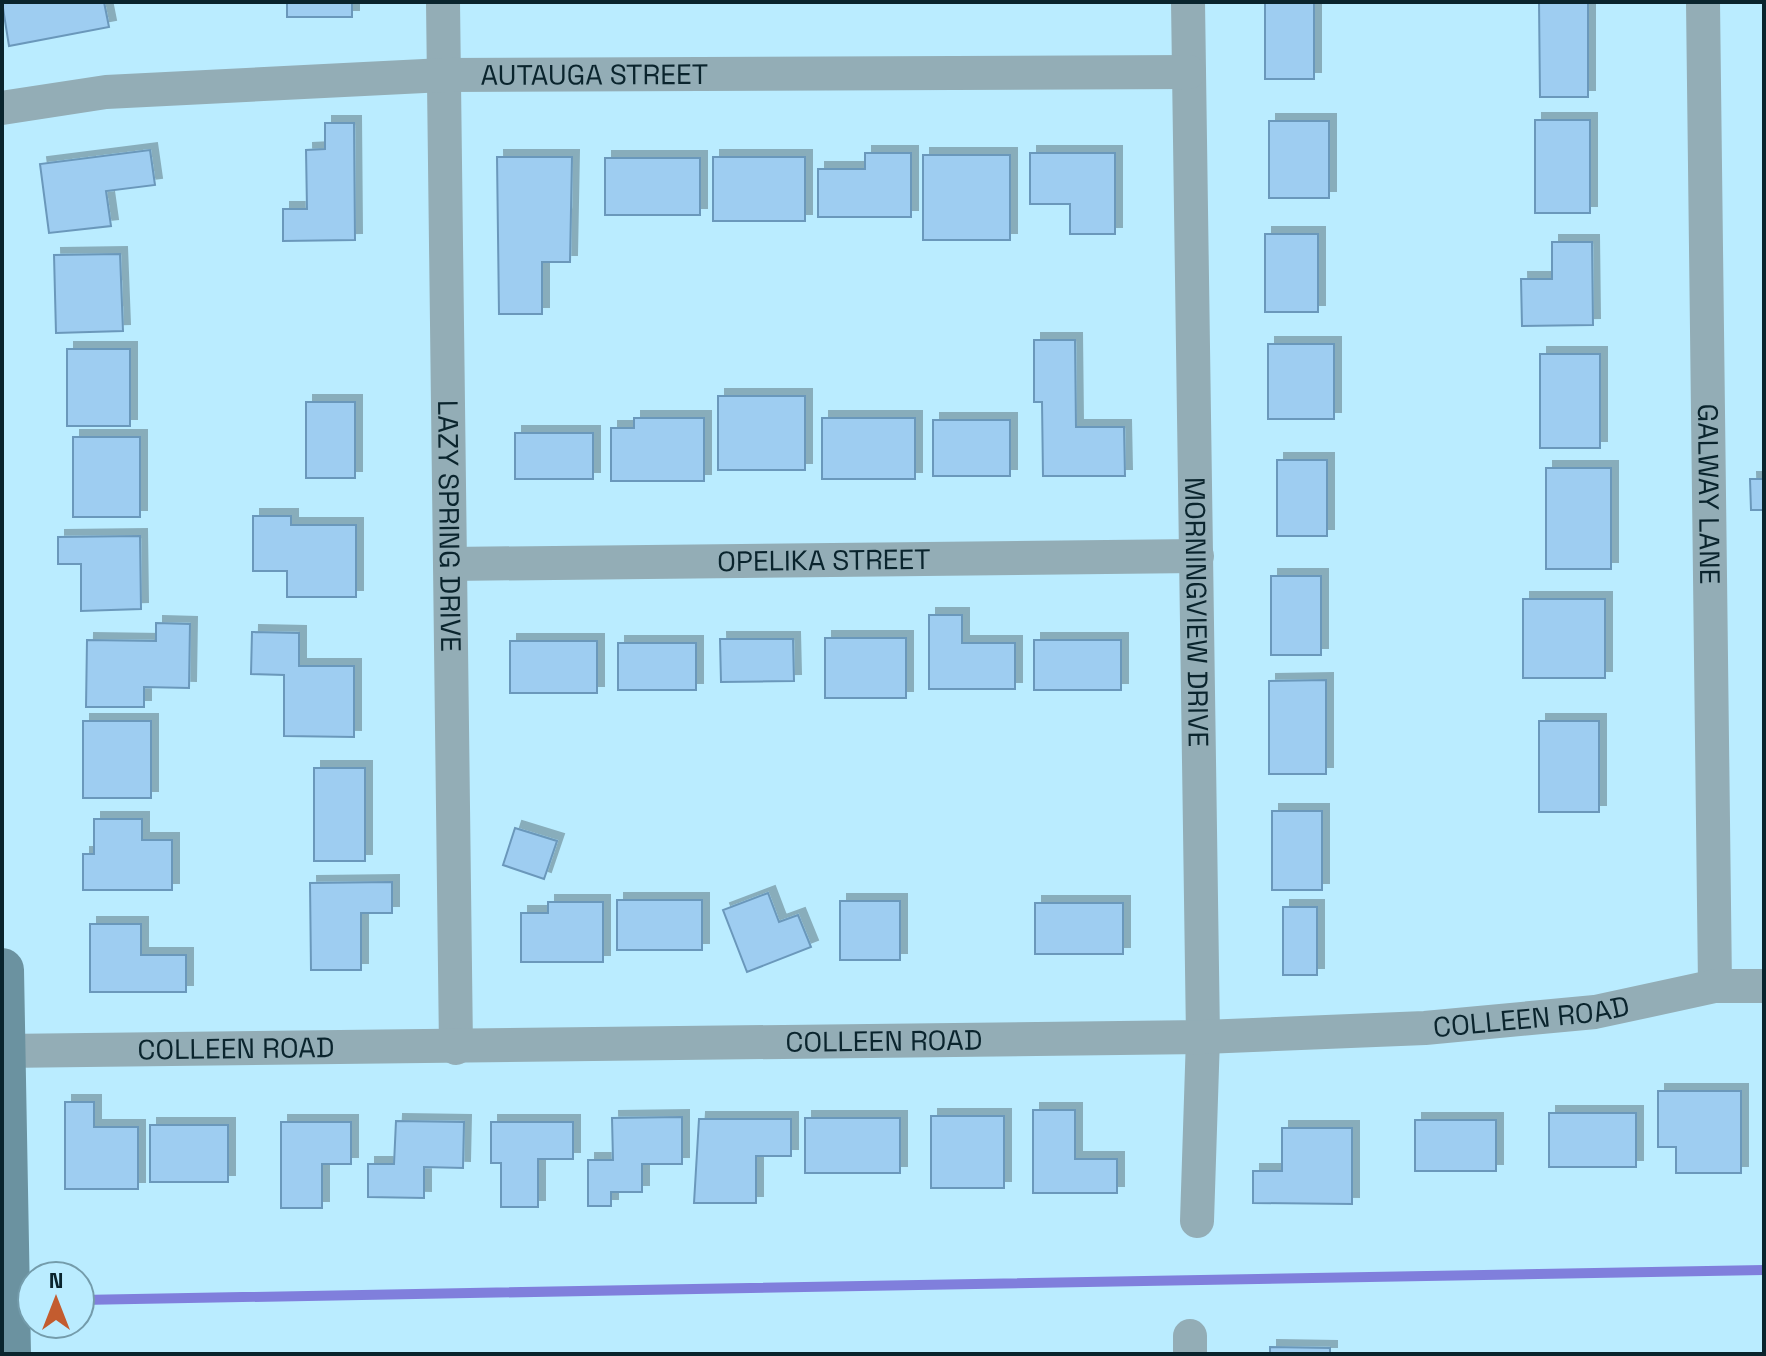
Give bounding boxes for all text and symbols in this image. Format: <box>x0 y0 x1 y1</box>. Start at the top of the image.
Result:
street label: AUTAUGA STREET <box>480 56 708 93</box>
street label: LAZY SPRING DRIVE <box>430 400 469 652</box>
street label: GALWAY LANE <box>1690 403 1728 585</box>
street label: MORNINGVIEW DRIVE <box>1177 477 1217 747</box>
street label: OPELIKA STREET <box>717 541 931 579</box>
street label: COLLEEN ROAD <box>1432 987 1633 1045</box>
street label: COLLEEN ROAD <box>785 1022 983 1060</box>
street label: COLLEEN ROAD <box>137 1029 335 1067</box>
north arrow <box>16 1260 96 1340</box>
text: N <box>49 1266 63 1294</box>

